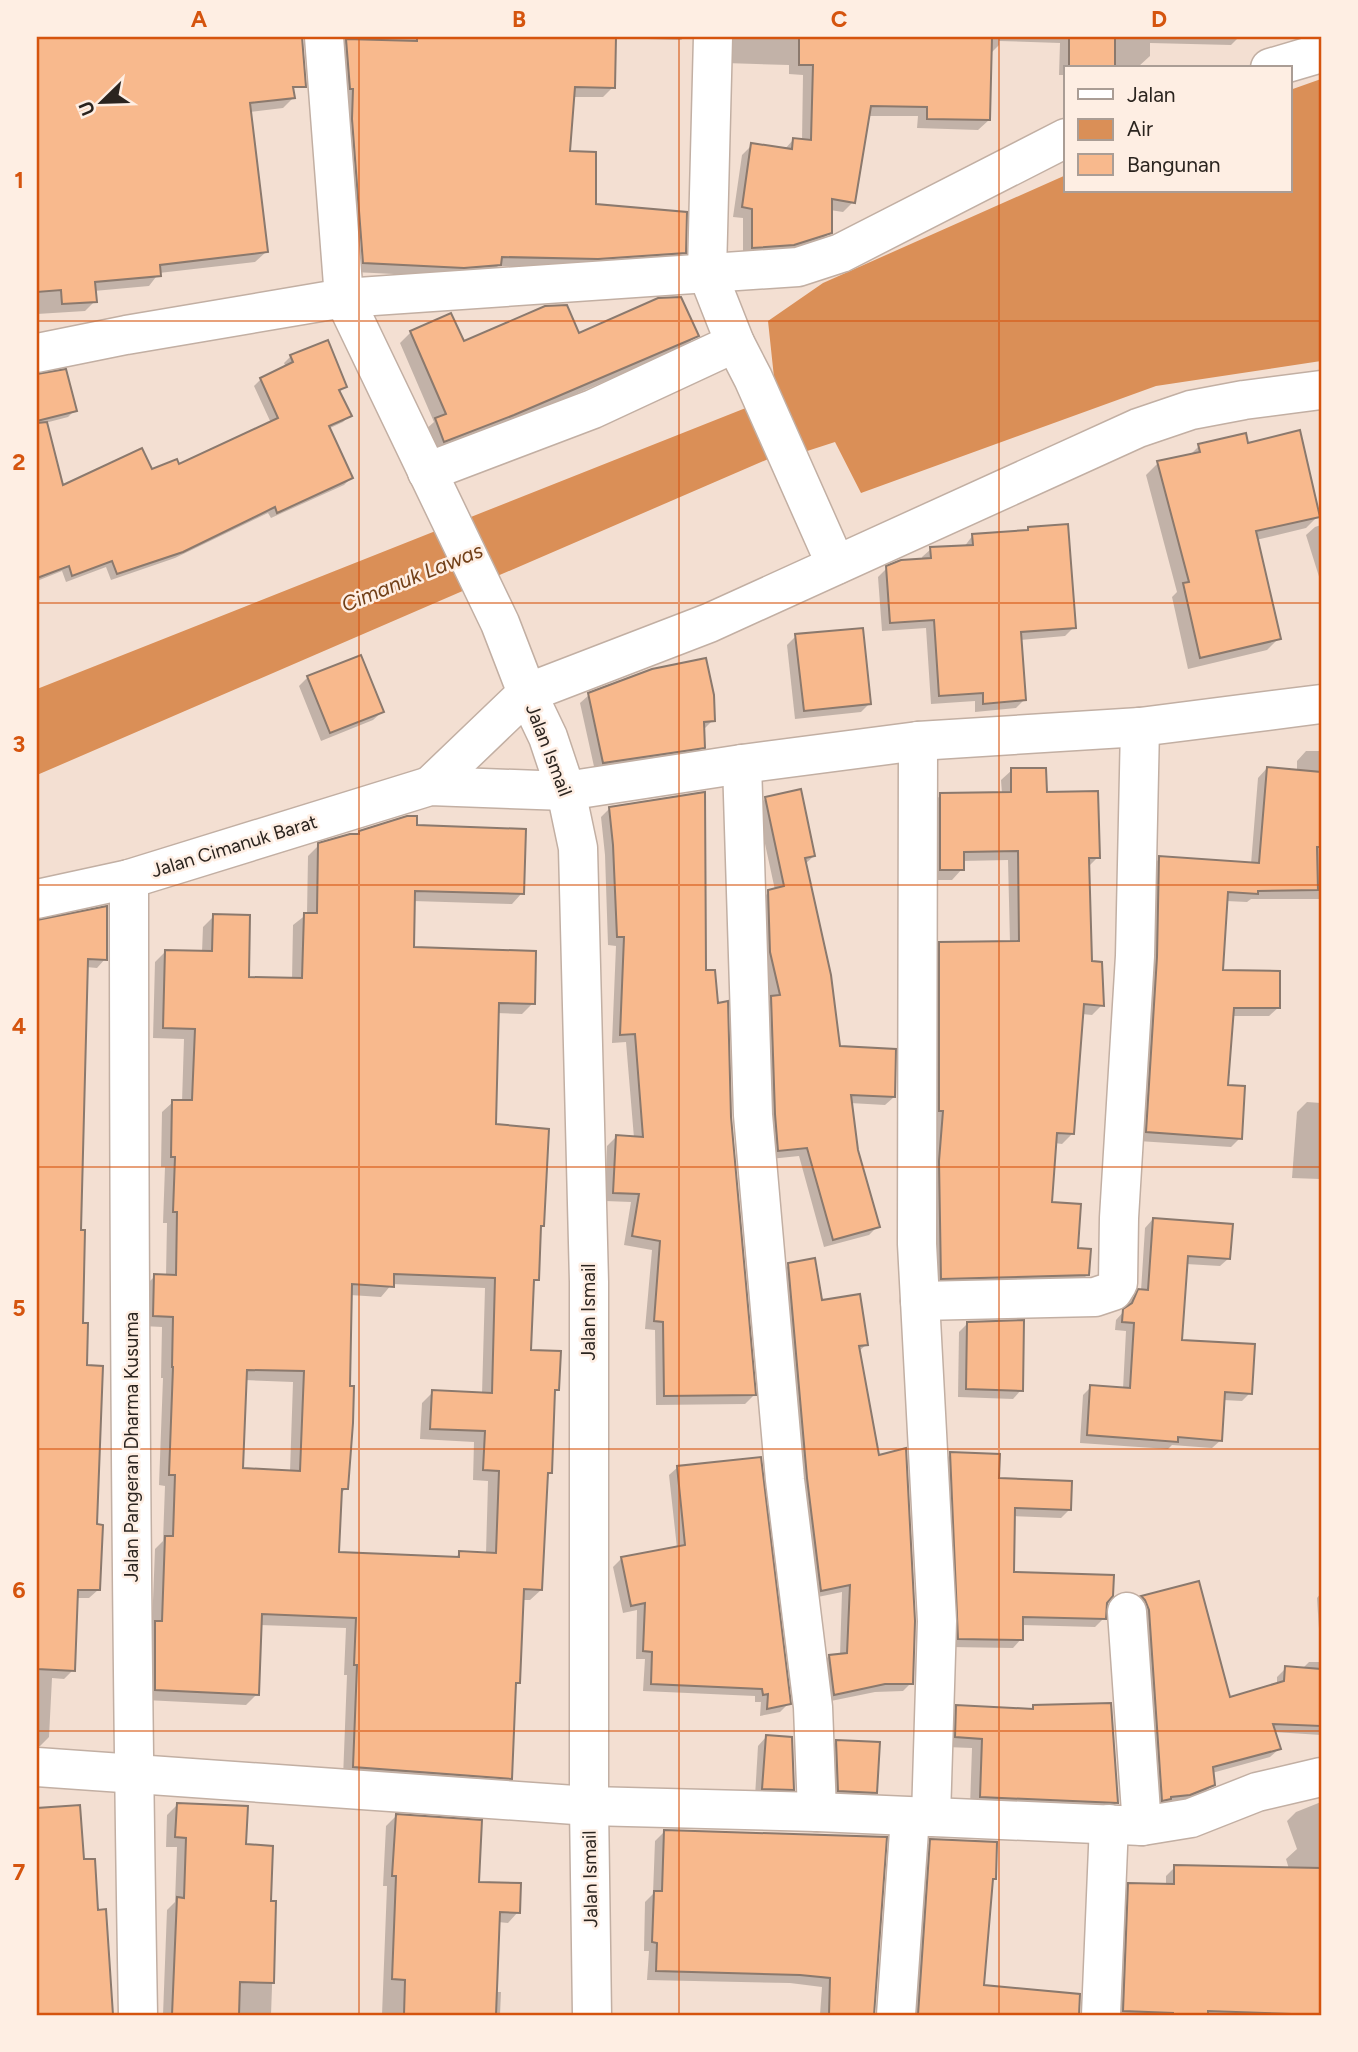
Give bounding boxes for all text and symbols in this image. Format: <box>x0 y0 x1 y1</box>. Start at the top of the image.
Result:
text: A <box>191 5 208 33</box>
text: B <box>512 5 526 33</box>
text: C <box>831 5 848 33</box>
text: D <box>1151 5 1167 33</box>
north arrow <box>66 66 136 136</box>
legend <box>1064 66 1292 192</box>
text: Jalan <box>1127 82 1176 107</box>
text: U <box>74 98 100 119</box>
text: Air <box>1127 116 1153 141</box>
text: Bangunan <box>1127 152 1220 177</box>
text: 1 <box>14 166 24 194</box>
text: 2 <box>12 448 26 476</box>
water label: Cimanuk Lawas <box>337 537 487 617</box>
street label: Jalan Ismail <box>521 701 577 799</box>
text: 3 <box>13 730 25 758</box>
street label: Jalan Cimanuk Barat <box>148 810 320 882</box>
text: 4 <box>12 1012 26 1040</box>
street label: Jalan Ismail <box>577 1263 600 1361</box>
text: 5 <box>12 1294 26 1322</box>
street label: Jalan Pangeran Dharma Kusuma <box>120 1312 143 1582</box>
text: 6 <box>12 1576 26 1604</box>
street label: Jalan Ismail <box>578 1830 602 1928</box>
text: 7 <box>13 1858 26 1886</box>

